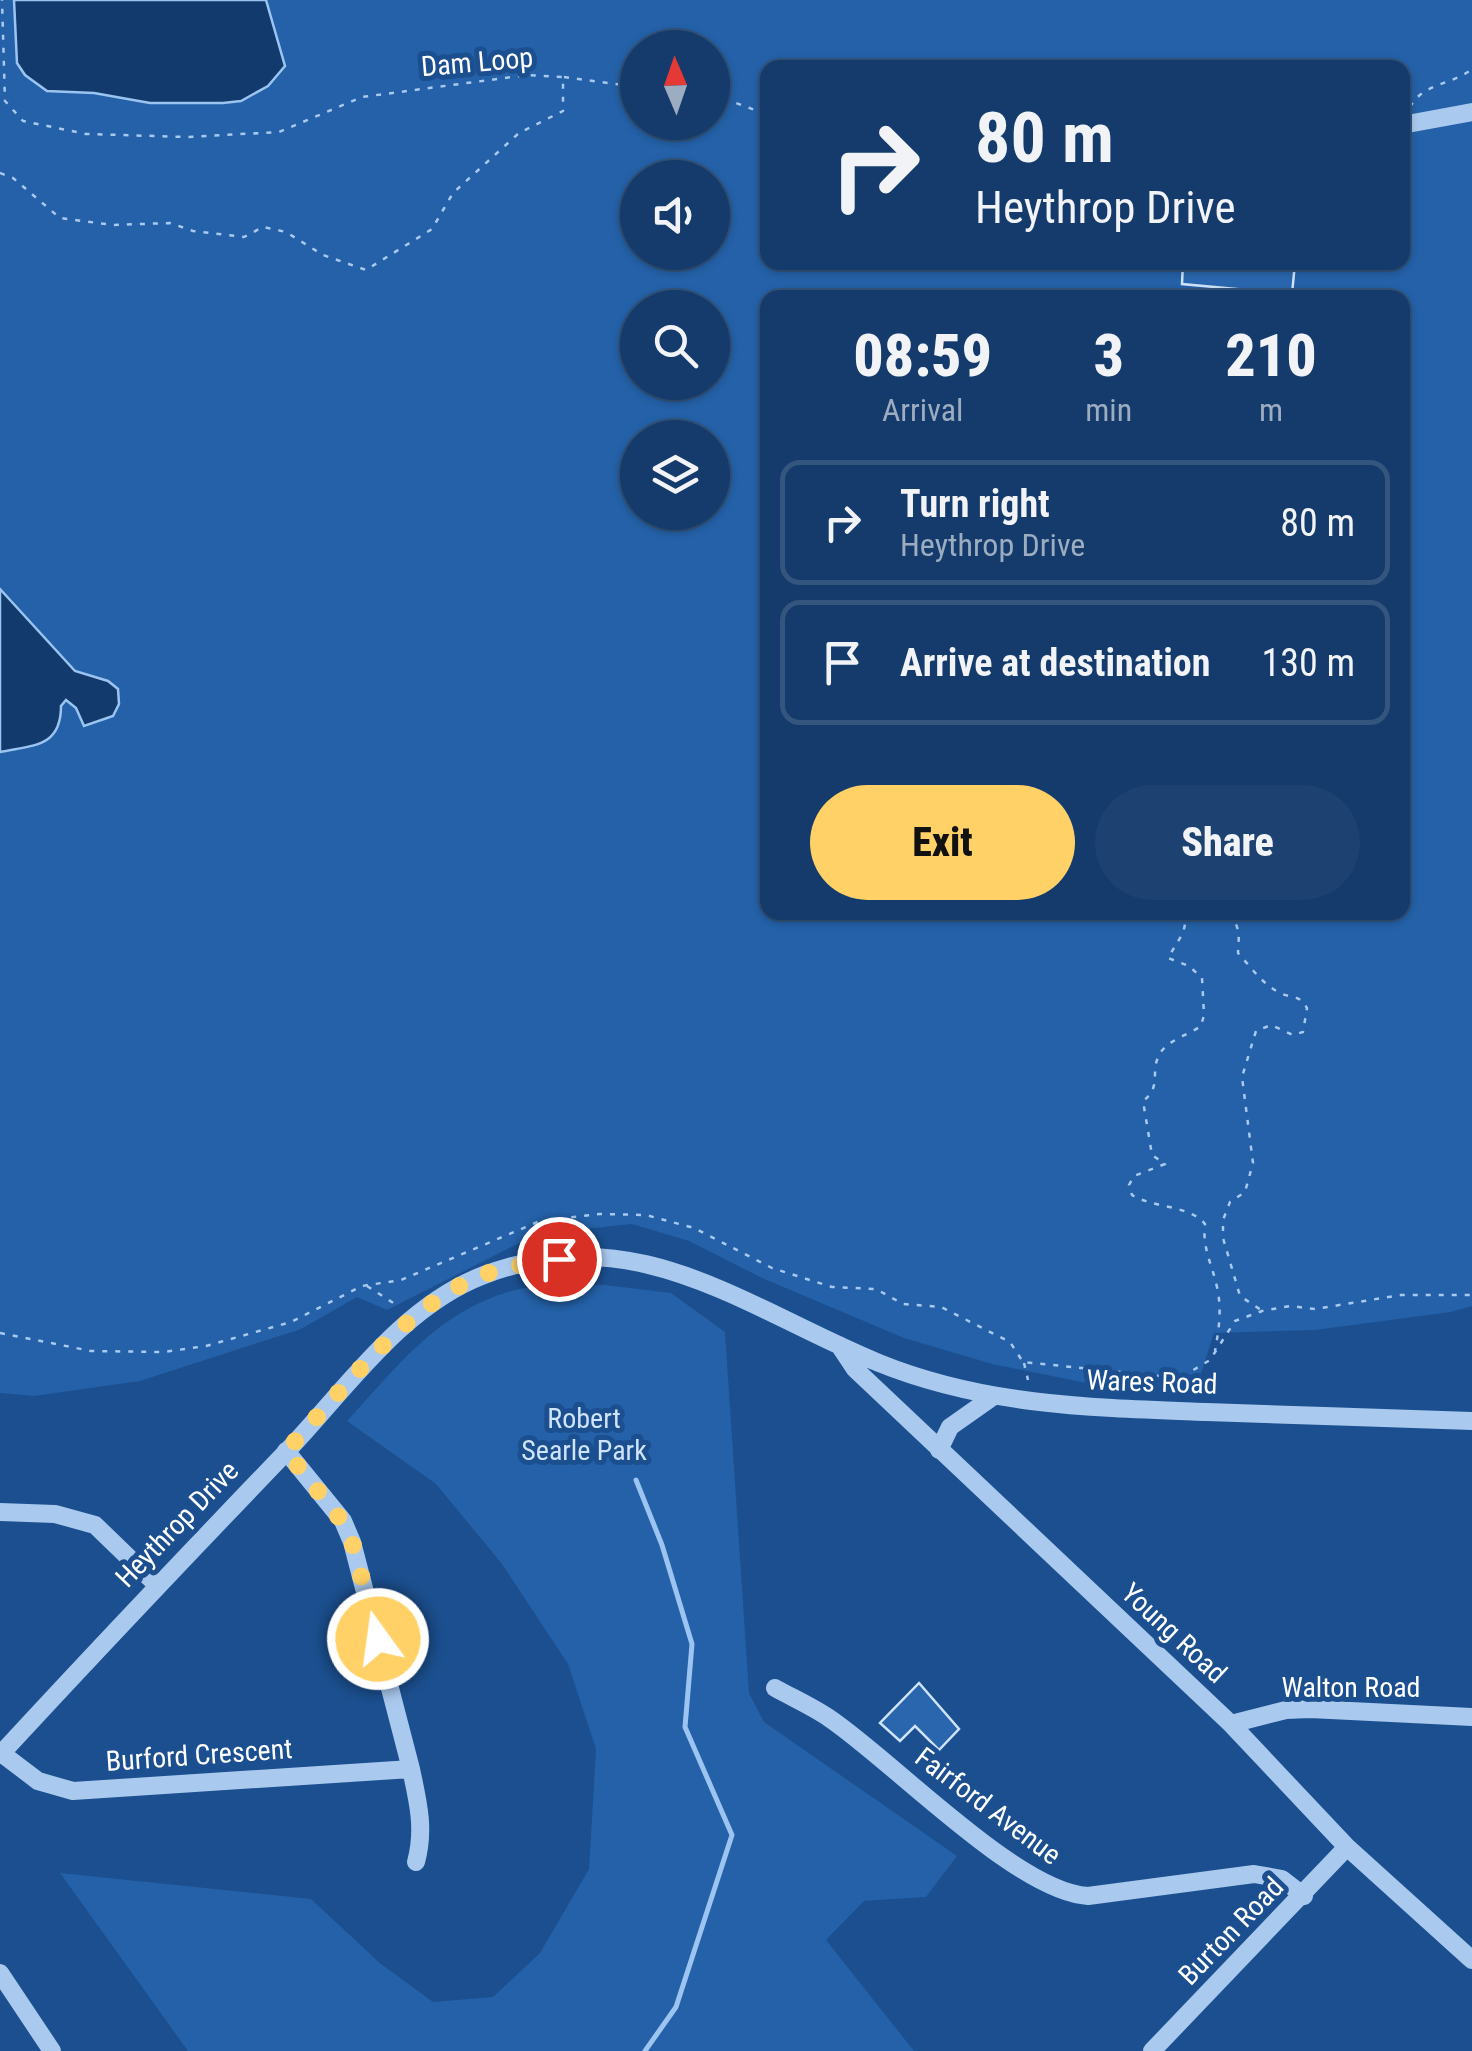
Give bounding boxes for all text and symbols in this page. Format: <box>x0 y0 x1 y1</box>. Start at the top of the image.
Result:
north arrow <box>620 30 730 140</box>
map controls <box>620 30 730 530</box>
street label: Dam Loop <box>420 41 534 83</box>
text: 80 m <box>975 97 1114 179</box>
icon: right <box>810 100 940 230</box>
button: sound <box>620 160 730 270</box>
text: Heythrop Drive <box>975 181 1236 234</box>
button: search <box>620 290 730 400</box>
text: 08:59 <box>853 320 992 391</box>
text: 3 <box>1093 320 1124 391</box>
text: 210 <box>1225 320 1317 391</box>
text: Arrival <box>882 391 963 429</box>
text: min <box>1085 391 1132 429</box>
text: m <box>1259 391 1283 429</box>
button: layers <box>620 420 730 530</box>
text: Turn right <box>900 482 1050 526</box>
icon: right <box>815 495 870 550</box>
text: 80 m <box>1280 501 1355 545</box>
text: Heythrop Drive <box>900 526 1085 564</box>
icon: arrive <box>815 635 870 690</box>
text: Arrive at destination <box>900 641 1210 685</box>
text: 130 m <box>1261 641 1355 685</box>
button: Exit <box>810 785 1075 900</box>
button: Share <box>1095 785 1360 900</box>
pin <box>517 1217 602 1302</box>
icon: arrive <box>532 1232 587 1287</box>
street label: Wares Road <box>1086 1363 1218 1401</box>
park label: Robert Searle Park <box>521 1402 647 1467</box>
street label: Heythrop Drive <box>109 1454 245 1594</box>
street label: Young Road <box>1115 1576 1233 1690</box>
position arrow <box>326 1587 430 1691</box>
street label: Walton Road <box>1282 1671 1421 1704</box>
street label: Burford Crescent <box>105 1732 293 1778</box>
street label: Fairford Avenue <box>909 1741 1067 1871</box>
street label: Burton Road <box>1172 1871 1290 1991</box>

